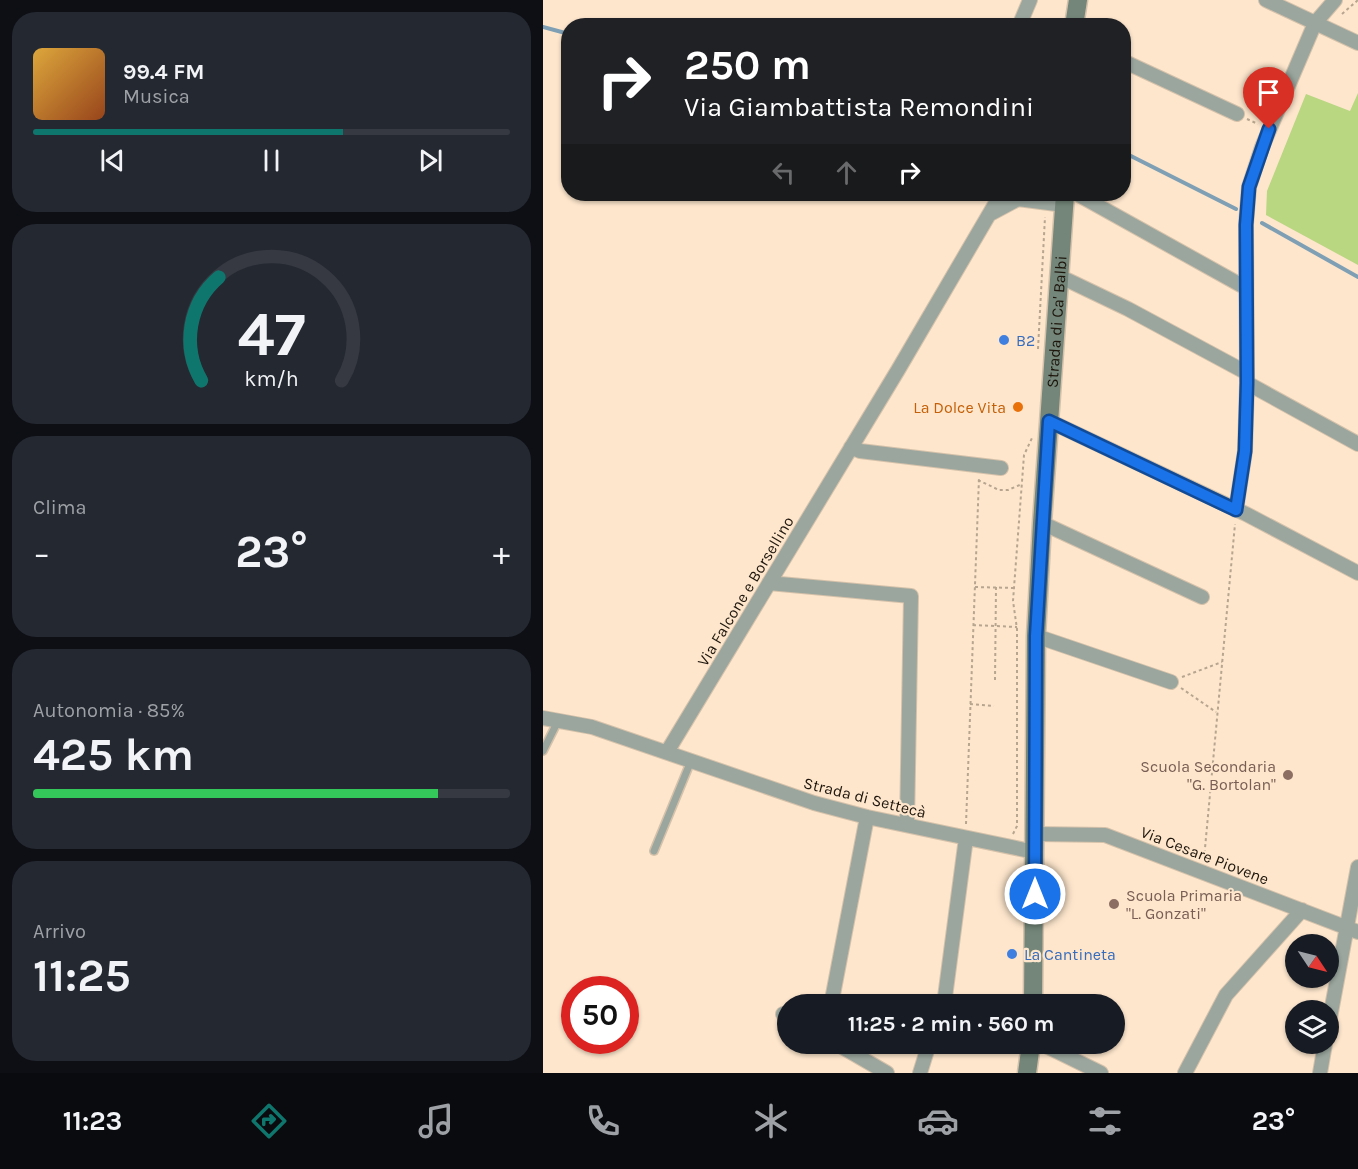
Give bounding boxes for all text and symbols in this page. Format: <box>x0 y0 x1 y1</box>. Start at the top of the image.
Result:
text: 250 m <box>684 40 811 90</box>
icon: right <box>585 42 663 120</box>
text: 99.4 FM <box>123 59 205 85</box>
pin <box>1243 67 1294 129</box>
icon: arrive <box>1252 76 1285 109</box>
text: Musica <box>123 85 190 108</box>
text: Via Giambattista Remondini <box>684 91 1034 123</box>
icon: previous <box>96 144 129 177</box>
icon: pause <box>255 144 288 177</box>
icon: next <box>414 144 447 177</box>
icon: left <box>767 156 800 189</box>
icon: ahead <box>830 156 863 189</box>
icon: right <box>893 156 926 189</box>
street label: Strada di Ca' Balbi <box>1042 255 1071 389</box>
text: 47 <box>237 298 306 371</box>
place label: B2 <box>1016 331 1035 350</box>
marker: B2 <box>997 333 1011 347</box>
text: km/h <box>244 367 299 392</box>
place label: La Dolce Vita <box>913 398 1006 417</box>
marker: La Dolce Vita <box>1011 400 1025 414</box>
text: Clima <box>33 496 87 519</box>
street label: Via Falcone e Borsellino <box>693 513 798 670</box>
text: 23° <box>235 526 308 578</box>
text: − <box>33 534 50 572</box>
text: + <box>493 534 510 572</box>
text: Autonomia · 85% <box>33 699 185 722</box>
text: 425 km <box>33 729 194 781</box>
place label: Scuola Secondaria "G. Bortolan" <box>1140 757 1276 794</box>
marker: Scuola Secondaria "G. Bortolan" <box>1281 768 1295 782</box>
street label: Strada di Settecà <box>802 773 928 822</box>
street label: Via Cesare Piovene <box>1138 822 1272 889</box>
position arrow <box>1003 862 1067 926</box>
place label: Scuola Primaria "L. Gonzati" <box>1126 886 1242 923</box>
marker: Scuola Primaria "L. Gonzati" <box>1107 897 1121 911</box>
text: Arrivo <box>33 920 86 943</box>
north arrow <box>1285 934 1339 988</box>
map controls <box>1285 934 1339 1054</box>
place label: La Cantineta <box>1024 945 1116 964</box>
marker: La Cantineta <box>1005 947 1019 961</box>
text: 11:25 <box>33 950 131 1002</box>
speed limit sign: 50 <box>561 976 639 1054</box>
button: layers <box>1285 1000 1339 1054</box>
text: 11:25 · 2 min · 560 m <box>848 1011 1054 1037</box>
icon: directions <box>248 1100 290 1142</box>
icon: music <box>415 1100 457 1142</box>
icon: phone <box>582 1100 624 1142</box>
icon: climate <box>750 1100 792 1142</box>
icon: car <box>917 1100 959 1142</box>
icon: filters <box>1084 1100 1126 1142</box>
text: 11:23 <box>63 1105 122 1137</box>
text: 23° <box>1252 1105 1295 1137</box>

